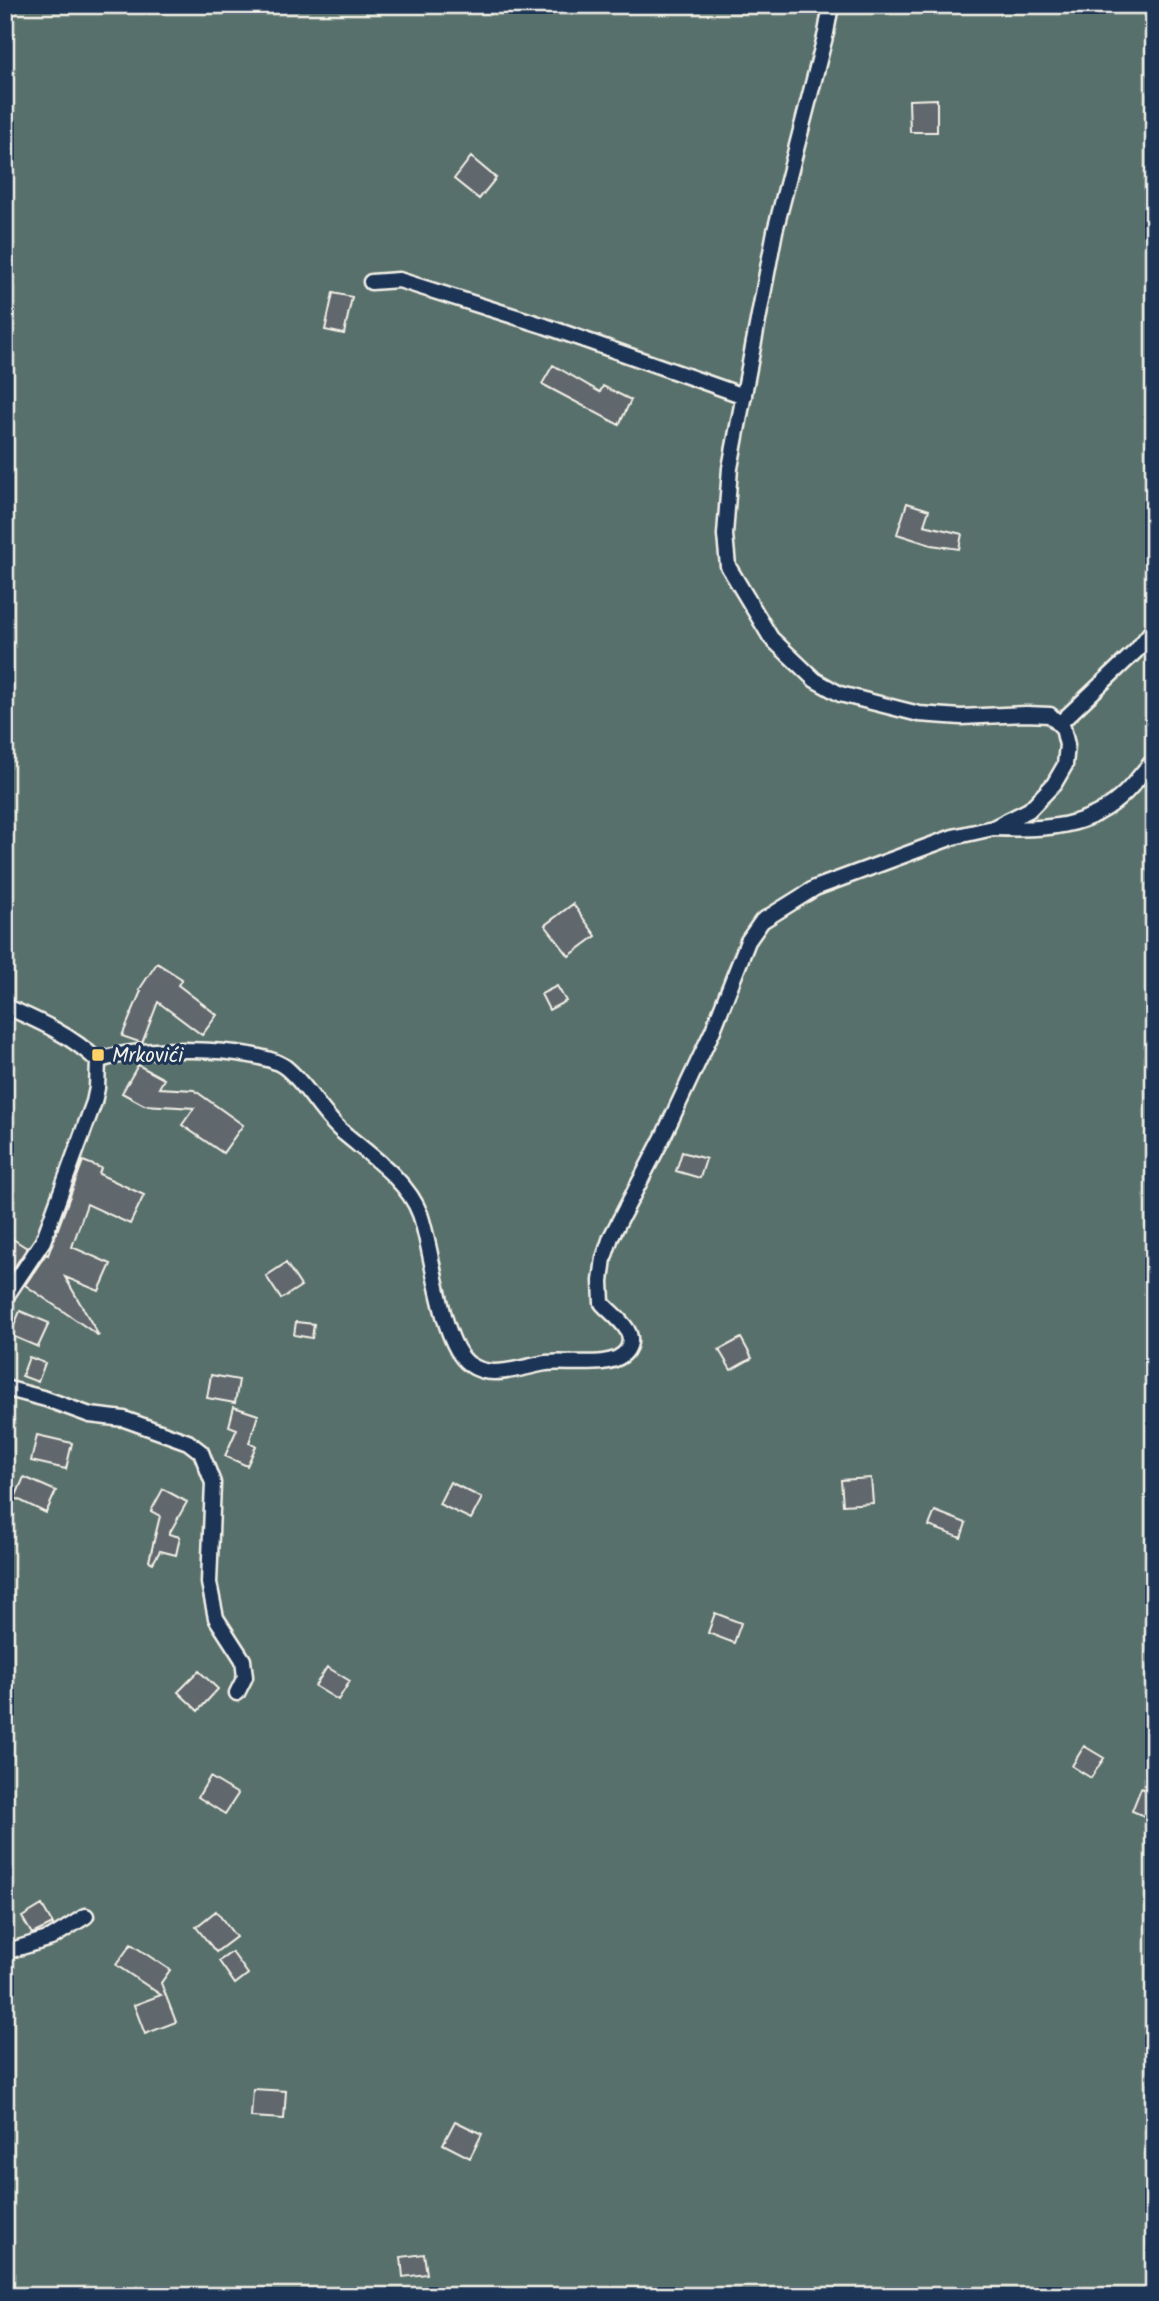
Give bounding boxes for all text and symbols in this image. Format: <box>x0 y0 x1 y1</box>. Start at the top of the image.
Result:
place label: Mrkovići <box>112 1040 184 1073</box>
marker: Mrkovići <box>90 1047 106 1063</box>

